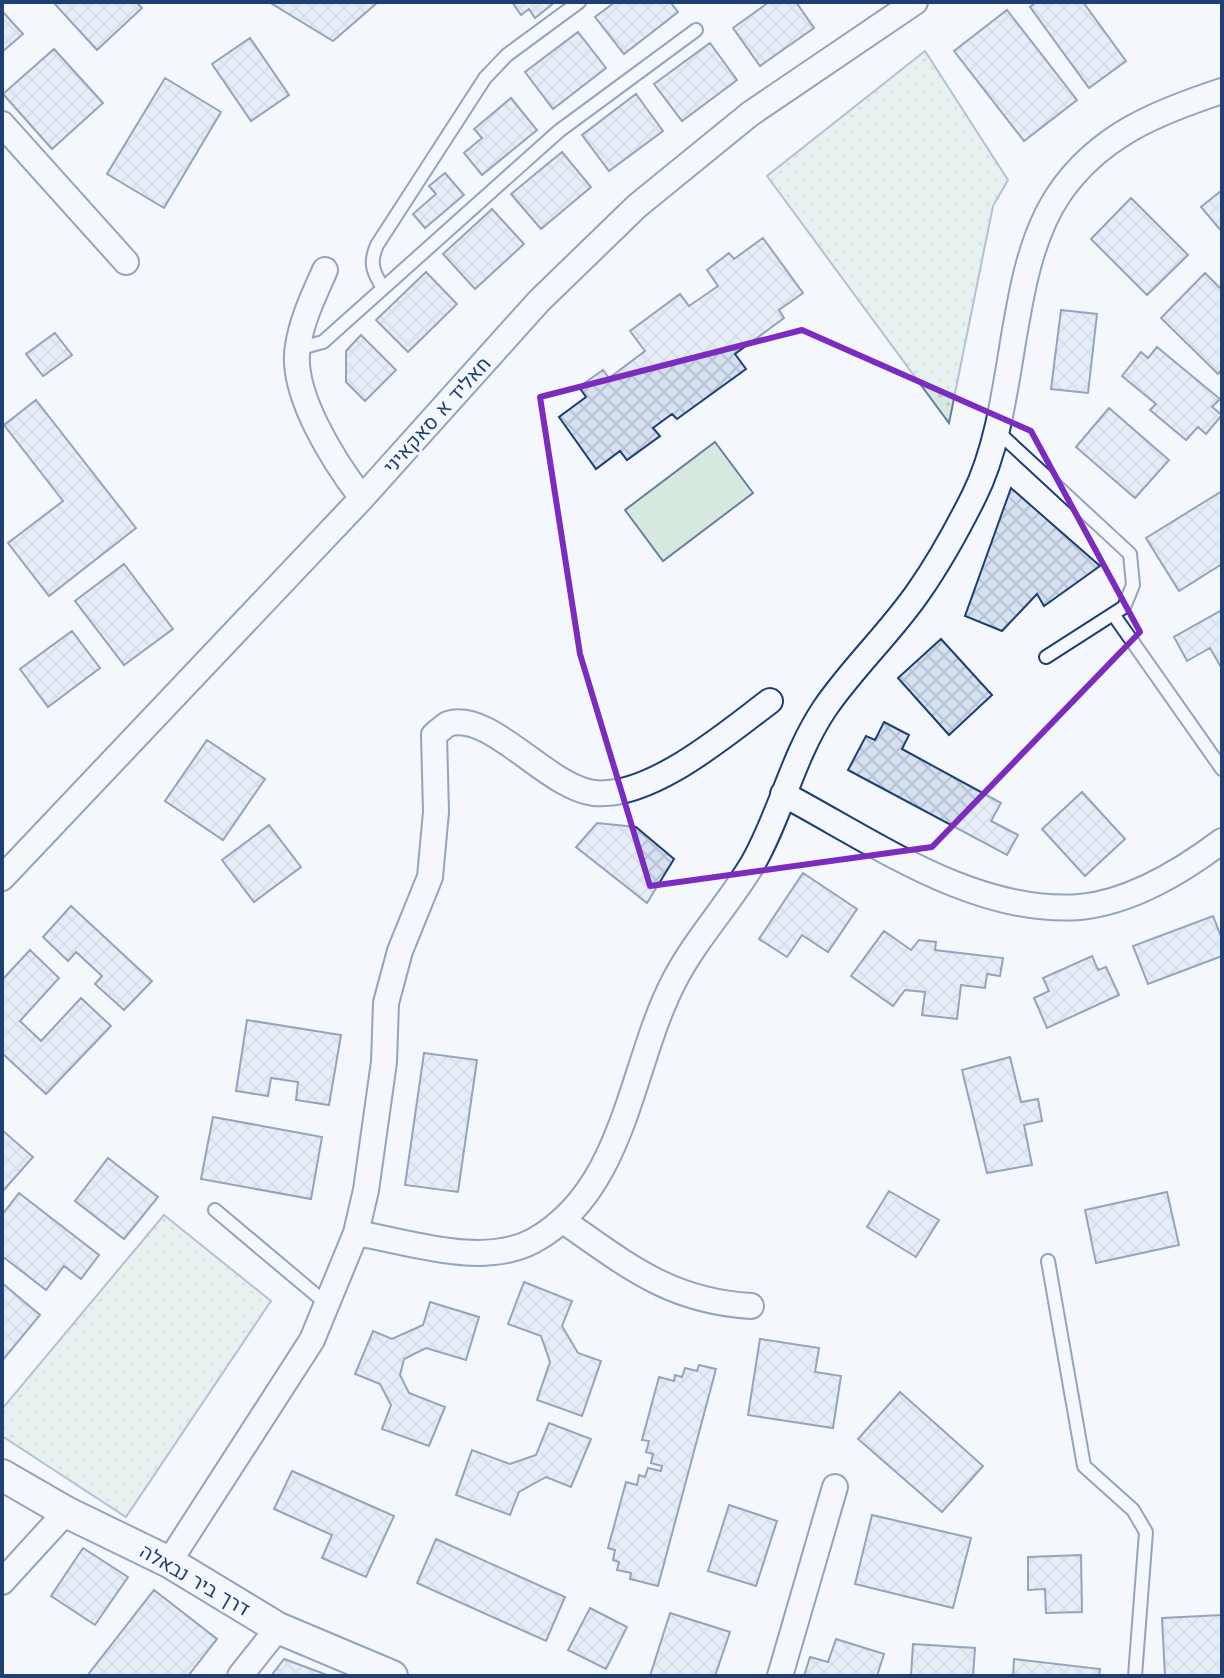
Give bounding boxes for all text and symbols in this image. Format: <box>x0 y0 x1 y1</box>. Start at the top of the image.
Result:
street label: חאליד א סאקאיני <box>378 352 496 478</box>
street label: דרך ביר נבאלה <box>136 1539 254 1621</box>

